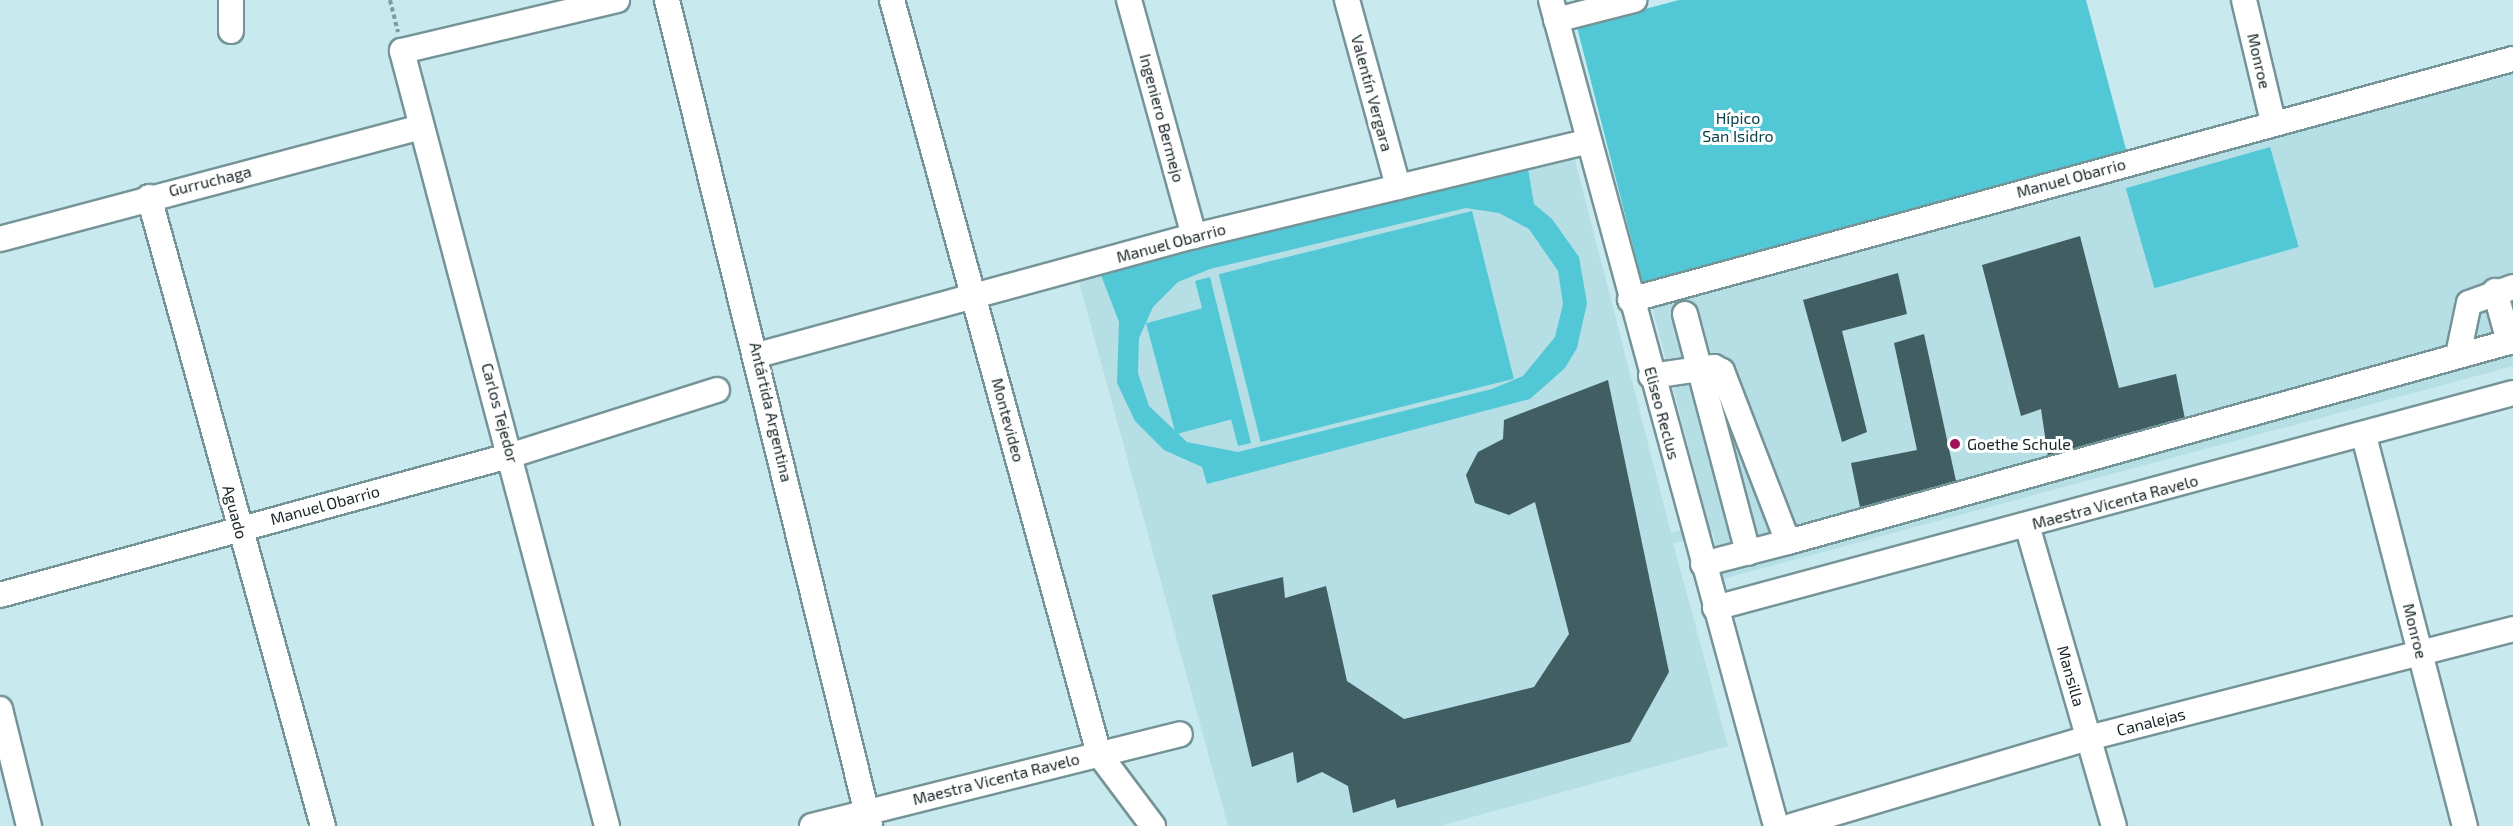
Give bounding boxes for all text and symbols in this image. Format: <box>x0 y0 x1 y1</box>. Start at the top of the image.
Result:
street label: Monroe <box>2243 31 2275 91</box>
street label: Valentín Vergara <box>1347 32 1397 154</box>
street label: Ingeniero Bermejo <box>1136 52 1188 184</box>
park label: Hípico San Isidro <box>1702 108 1774 146</box>
street label: Manuel Obarrio <box>2014 154 2128 202</box>
street label: Gurruchaga <box>167 161 253 201</box>
street label: Manuel Obarrio <box>1114 219 1228 267</box>
street label: Antártida Argentina <box>746 340 796 484</box>
street label: Carlos Tejedor <box>477 361 523 465</box>
street label: Eliseo Reclus <box>1640 364 1684 462</box>
street label: Montevideo <box>988 376 1028 464</box>
place label: Goethe Schule <box>1967 434 2071 454</box>
marker: Goethe Schule <box>1948 437 1962 451</box>
street label: Maestra Vicenta Ravelo <box>2030 471 2200 533</box>
street label: Manuel Obarrio <box>268 481 382 529</box>
street label: Aguado <box>219 483 251 541</box>
street label: Monroe <box>2399 601 2431 661</box>
street label: Mansilla <box>2053 643 2089 709</box>
street label: Canalejas <box>2115 704 2187 740</box>
street label: Maestra Vicenta Ravelo <box>910 749 1082 809</box>

